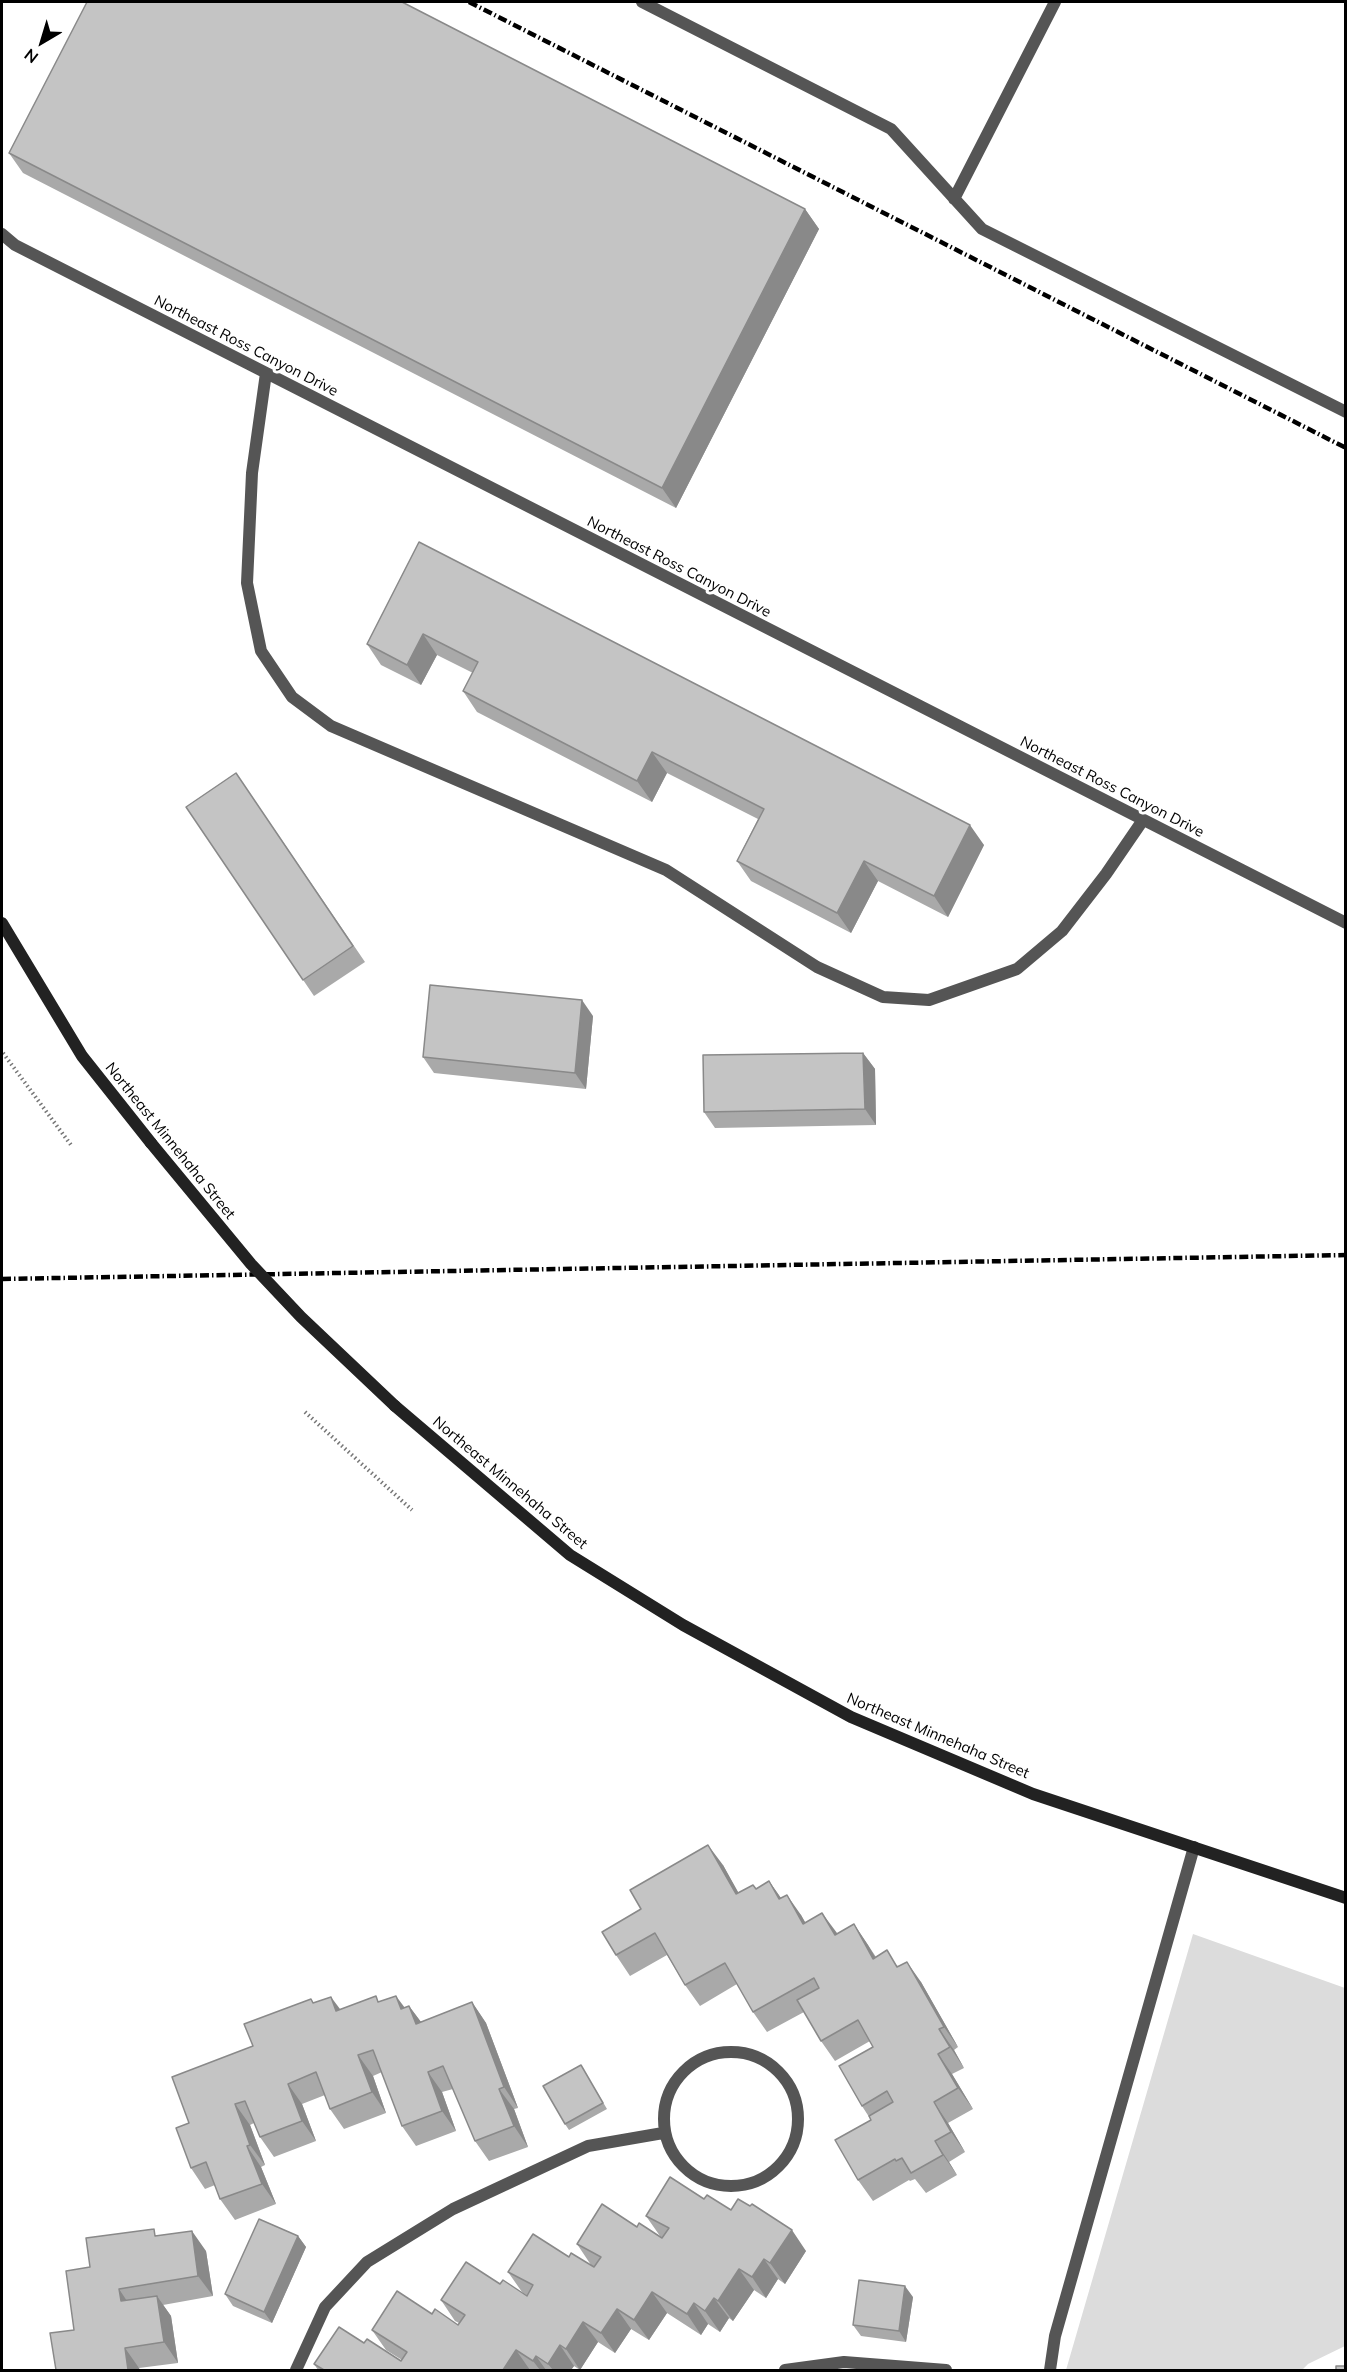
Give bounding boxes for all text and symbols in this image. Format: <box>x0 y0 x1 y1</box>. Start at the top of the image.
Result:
north arrow <box>12 12 72 72</box>
text: N <box>20 45 42 68</box>
street label: Northeast Ross Canyon Drive <box>151 292 341 400</box>
street label: Northeast Ross Canyon Drive <box>584 513 774 621</box>
street label: Northeast Ross Canyon Drive <box>1017 733 1207 841</box>
street label: Northeast Minnehaha Street <box>101 1059 239 1223</box>
street label: Northeast Minnehaha Street <box>429 1413 591 1553</box>
street label: Northeast Minnehaha Street <box>844 1689 1032 1783</box>

